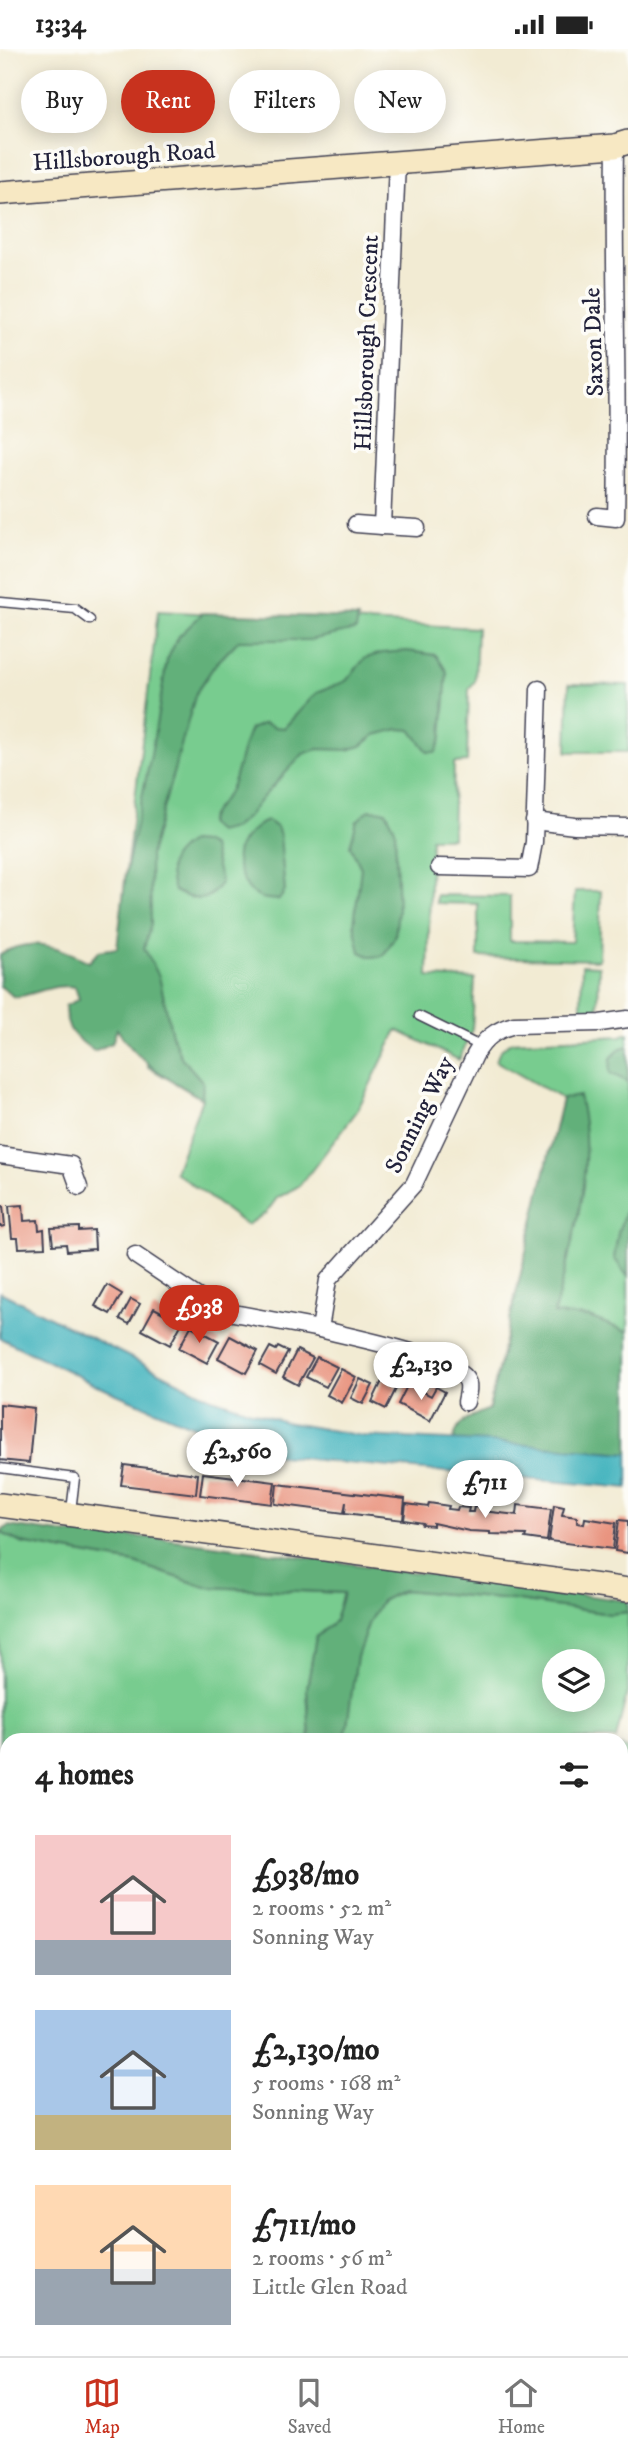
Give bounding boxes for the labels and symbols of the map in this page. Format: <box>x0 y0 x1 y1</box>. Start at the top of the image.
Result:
street label: Hillsborough Road <box>32 136 216 178</box>
street label: Hillsborough Crescent <box>348 234 386 452</box>
street label: Saxon Dale <box>577 287 611 397</box>
street label: Sonning Way <box>379 1051 462 1179</box>
pin: £938 <box>158 1285 240 1345</box>
pin: £2,130 <box>364 1343 478 1402</box>
pin: £2,560 <box>180 1429 294 1489</box>
pin: £711 <box>444 1461 526 1520</box>

